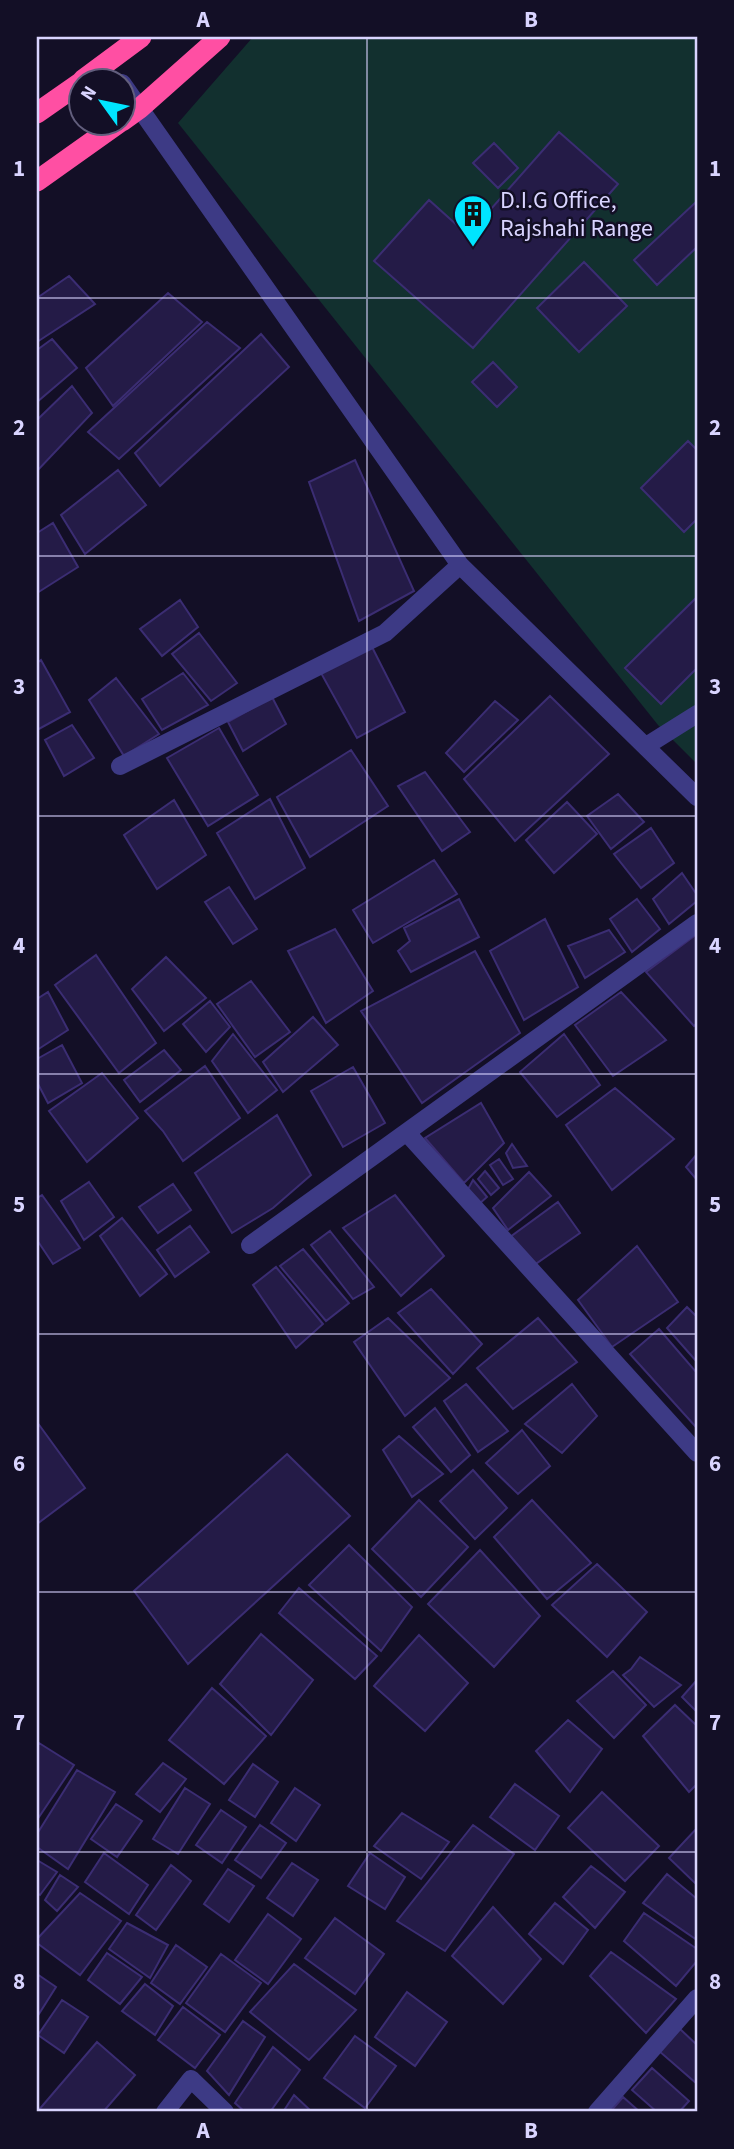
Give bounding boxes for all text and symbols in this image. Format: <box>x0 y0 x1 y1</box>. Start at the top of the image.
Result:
text: A <box>195 3 210 36</box>
text: B <box>524 3 538 36</box>
north arrow <box>66 66 136 136</box>
text: N <box>74 81 104 106</box>
text: 1 <box>13 152 25 185</box>
text: 1 <box>709 152 721 185</box>
place label: D.I.G Office, Rajshahi Range <box>500 183 653 246</box>
building icon: D.I.G Office, Rajshahi Range <box>452 193 494 248</box>
text: 2 <box>13 411 25 444</box>
text: 2 <box>709 411 721 444</box>
text: 3 <box>13 670 25 703</box>
text: 3 <box>709 670 721 703</box>
text: 4 <box>13 929 25 962</box>
text: 4 <box>709 929 721 962</box>
text: 5 <box>13 1188 25 1221</box>
text: 5 <box>709 1188 721 1221</box>
text: 6 <box>13 1447 25 1480</box>
text: 6 <box>709 1447 721 1480</box>
text: 7 <box>13 1706 25 1739</box>
text: 7 <box>709 1706 721 1739</box>
text: 8 <box>13 1965 25 1998</box>
text: 8 <box>709 1965 721 1998</box>
text: A <box>195 2114 210 2147</box>
text: B <box>524 2114 538 2147</box>

